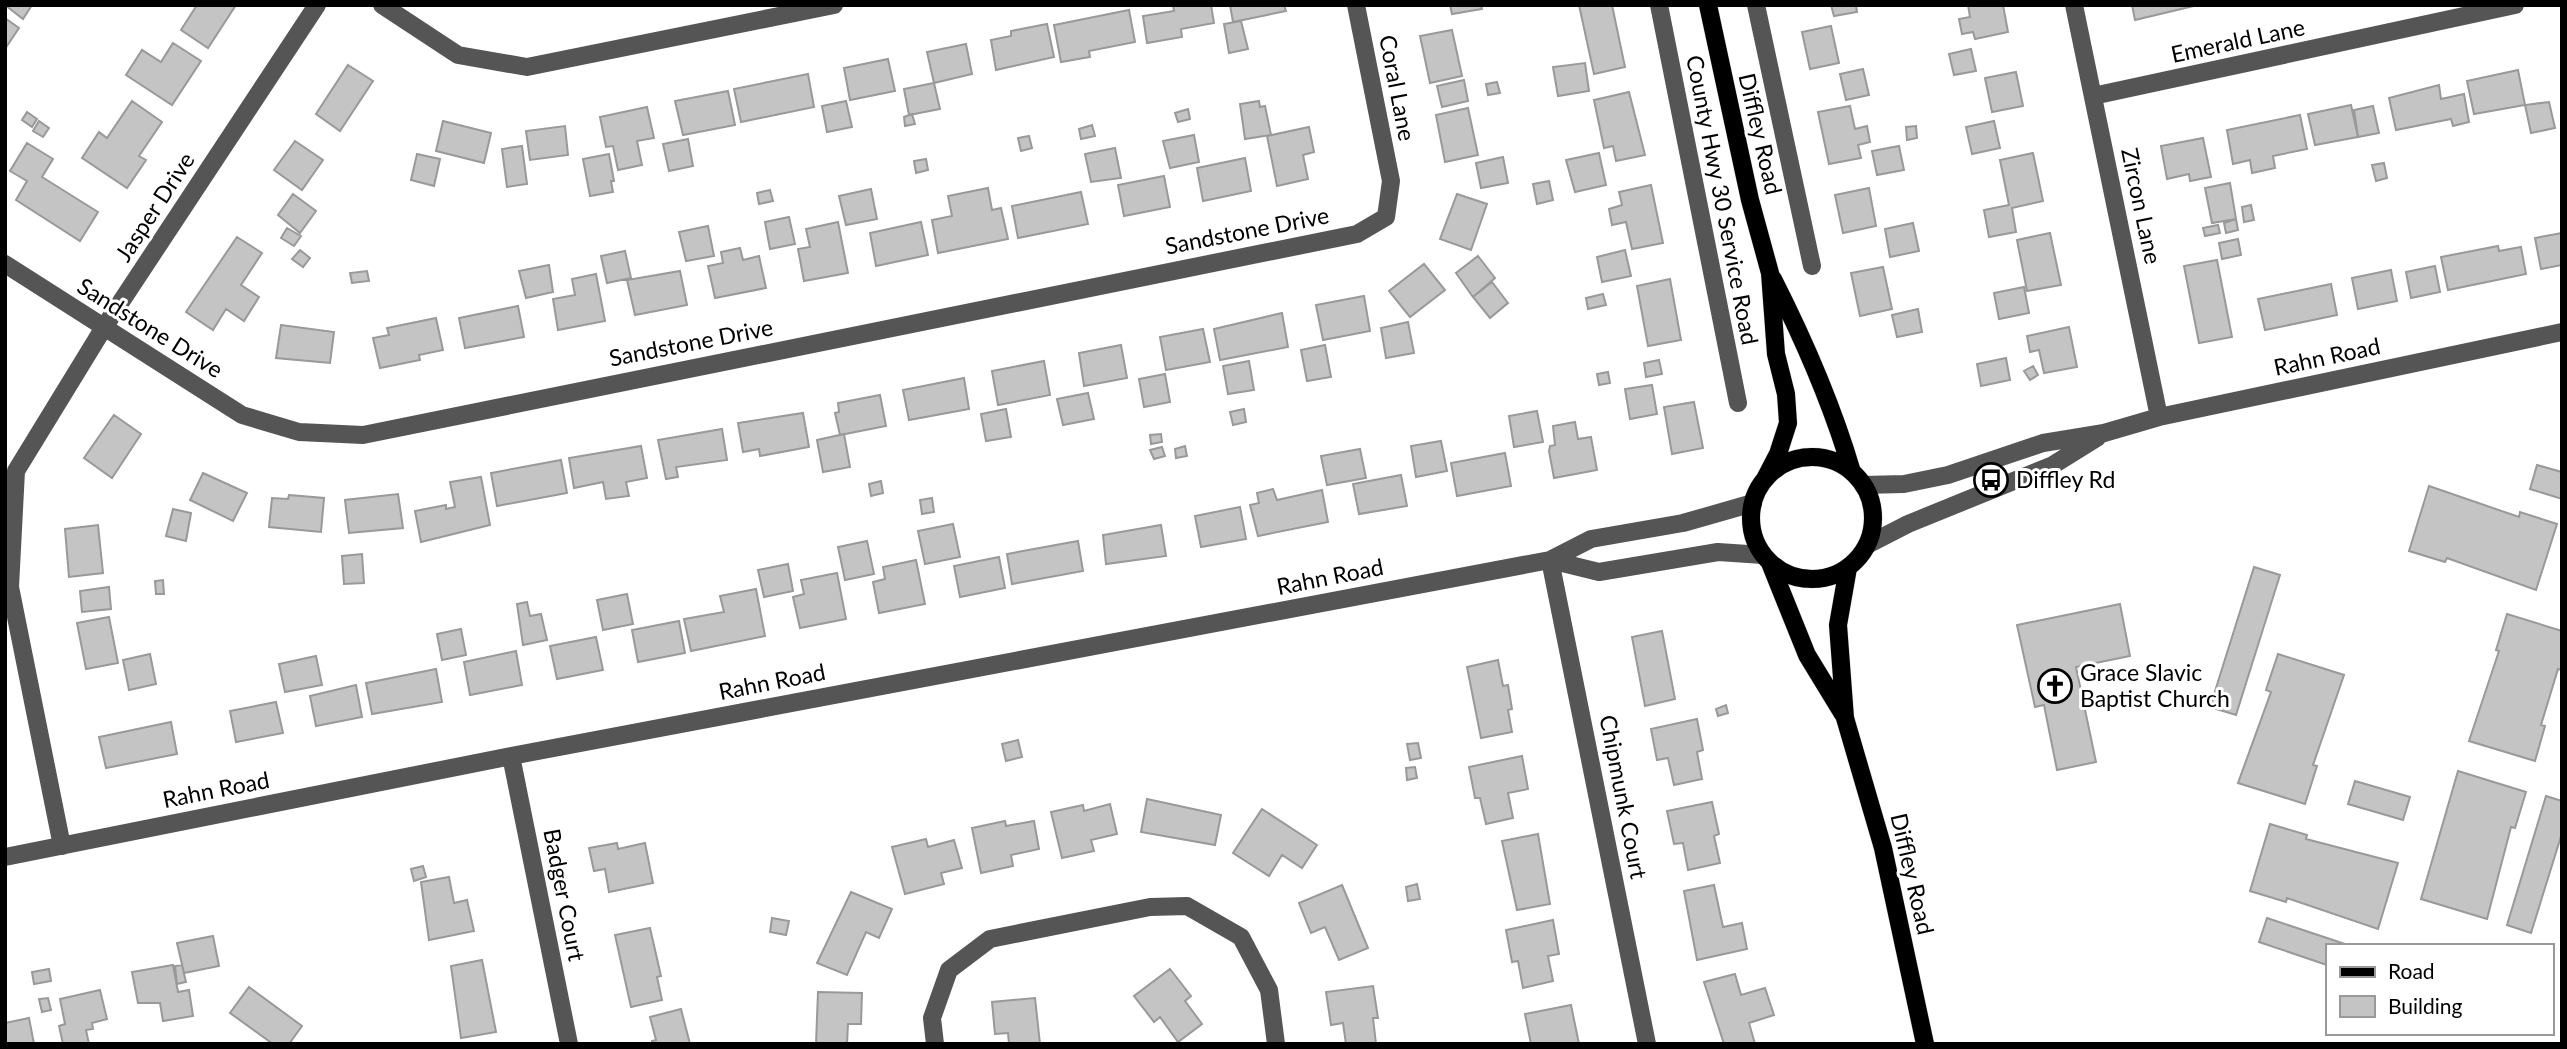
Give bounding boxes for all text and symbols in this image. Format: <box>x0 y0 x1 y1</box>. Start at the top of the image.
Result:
street label: Emerald Lane <box>2168 12 2307 68</box>
street label: Coral Lane <box>1374 32 1422 143</box>
street label: County Hwy 30 Service Road <box>1681 53 1765 347</box>
street label: Diffley Road <box>1733 70 1789 197</box>
street label: Zircon Lane <box>2116 145 2168 266</box>
street label: Jasper Drive <box>109 147 200 266</box>
street label: Sandstone Drive <box>1162 200 1331 260</box>
street label: Sandstone Drive <box>73 271 228 383</box>
street label: Sandstone Drive <box>606 312 775 372</box>
street label: Rahn Road <box>2271 331 2383 381</box>
bus stop icon: Diffley Rd <box>1972 461 2010 499</box>
place label: Diffley Rd <box>2016 465 2115 493</box>
street label: Rahn Road <box>1274 552 1386 600</box>
street label: Rahn Road <box>716 657 828 705</box>
place label: Grace Slavic Baptist Church <box>2080 658 2230 712</box>
church icon: Grace Slavic Baptist Church <box>2036 667 2074 705</box>
street label: Chipmunk Court <box>1594 712 1654 882</box>
street label: Rahn Road <box>160 765 272 813</box>
street label: Diffley Road <box>1885 810 1941 937</box>
street label: Badger Court <box>538 826 592 964</box>
legend <box>2326 944 2553 1035</box>
text: Road <box>2388 958 2435 983</box>
text: Building <box>2388 993 2463 1018</box>

